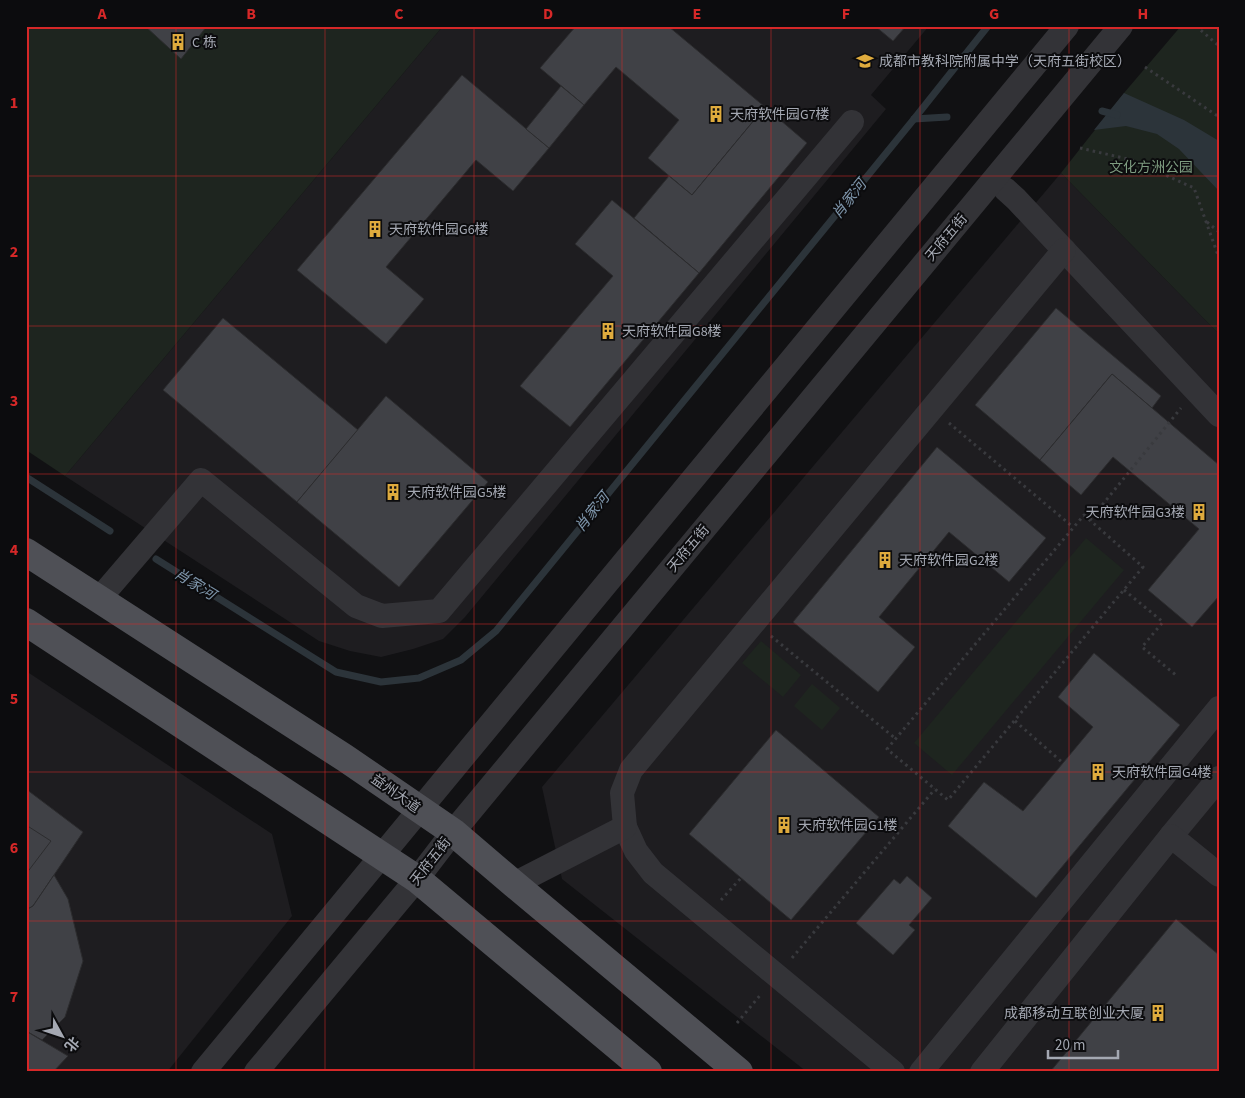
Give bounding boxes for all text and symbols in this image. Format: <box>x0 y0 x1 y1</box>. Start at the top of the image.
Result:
text: A <box>96 3 107 25</box>
text: B <box>246 3 256 25</box>
text: C <box>394 3 404 25</box>
text: D <box>543 3 553 25</box>
text: E <box>693 3 701 25</box>
text: F <box>842 3 850 25</box>
text: G <box>989 3 999 25</box>
text: H <box>1138 3 1148 25</box>
building icon: C 栋 <box>168 32 188 52</box>
place label: C 栋 <box>192 33 217 53</box>
school or university icon: 成都市教科院附属中学（天府五街校区） <box>855 51 875 71</box>
place label: 成都市教科院附属中学（天府五街校区） <box>879 52 1131 72</box>
text: 1 <box>10 92 18 114</box>
building icon: 天府软件园G7楼 <box>706 104 726 124</box>
place label: 天府软件园G7楼 <box>730 105 830 125</box>
park label: 文化方洲公园 <box>1109 158 1193 178</box>
water label: 肖家河 <box>827 173 874 223</box>
street label: 天府五街 <box>921 210 972 266</box>
building icon: 天府软件园G6楼 <box>365 219 385 239</box>
place label: 天府软件园G6楼 <box>389 220 489 240</box>
text: 2 <box>10 241 18 263</box>
building icon: 天府软件园G8楼 <box>598 321 618 341</box>
place label: 天府软件园G8楼 <box>622 322 722 342</box>
text: 3 <box>10 390 18 412</box>
building icon: 天府软件园G5楼 <box>383 482 403 502</box>
place label: 天府软件园G5楼 <box>407 483 507 503</box>
water label: 肖家河 <box>570 486 617 536</box>
building icon: 天府软件园G3楼 <box>1189 502 1209 522</box>
place label: 天府软件园G3楼 <box>1085 503 1185 523</box>
street label: 天府五街 <box>663 521 714 577</box>
text: 4 <box>10 539 19 561</box>
building icon: 天府软件园G2楼 <box>875 550 895 570</box>
place label: 天府软件园G2楼 <box>899 551 999 571</box>
water label: 肖家河 <box>170 564 222 607</box>
text: 5 <box>10 688 18 710</box>
building icon: 天府软件园G4楼 <box>1088 762 1108 782</box>
place label: 天府软件园G4楼 <box>1112 763 1212 783</box>
street label: 益州大道 <box>367 770 424 818</box>
building icon: 天府软件园G1楼 <box>774 815 794 835</box>
place label: 天府软件园G1楼 <box>798 816 898 836</box>
street label: 天府五街 <box>406 833 456 890</box>
text: 6 <box>10 837 18 859</box>
text: 7 <box>10 986 18 1008</box>
building icon: 成都移动互联创业大厦 <box>1148 1003 1168 1023</box>
place label: 成都移动互联创业大厦 <box>1004 1004 1144 1024</box>
north arrow <box>38 1010 88 1060</box>
scale bar <box>1048 1028 1118 1060</box>
text: 北 <box>59 1032 83 1056</box>
text: 20 m <box>1055 1035 1085 1056</box>

